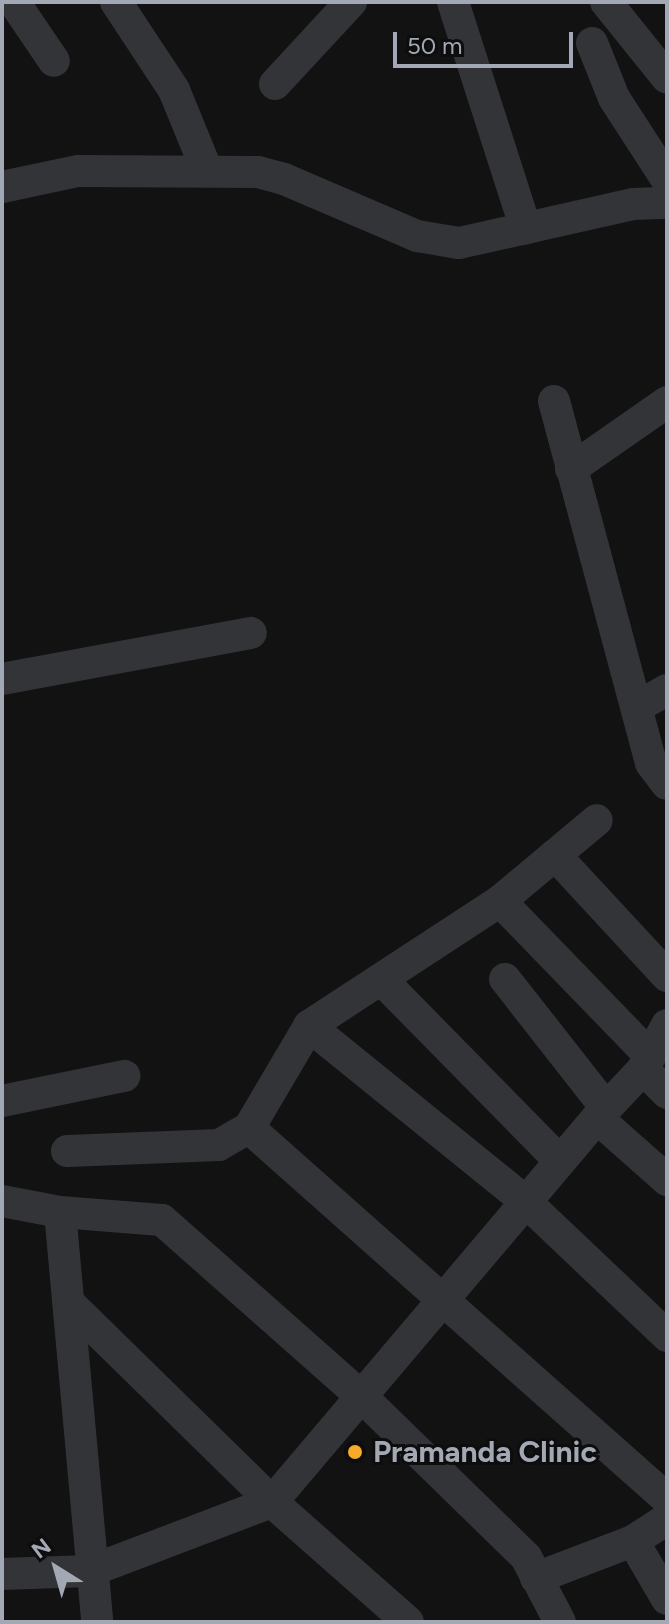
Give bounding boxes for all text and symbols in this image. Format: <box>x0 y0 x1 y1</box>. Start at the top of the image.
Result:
scale bar <box>397 16 577 66</box>
text: 50 m <box>407 31 463 60</box>
place label: Pramanda Clinic <box>373 1434 597 1470</box>
marker: Pramanda Clinic <box>344 1441 366 1463</box>
north arrow <box>16 1528 96 1608</box>
text: N <box>26 1533 56 1564</box>

